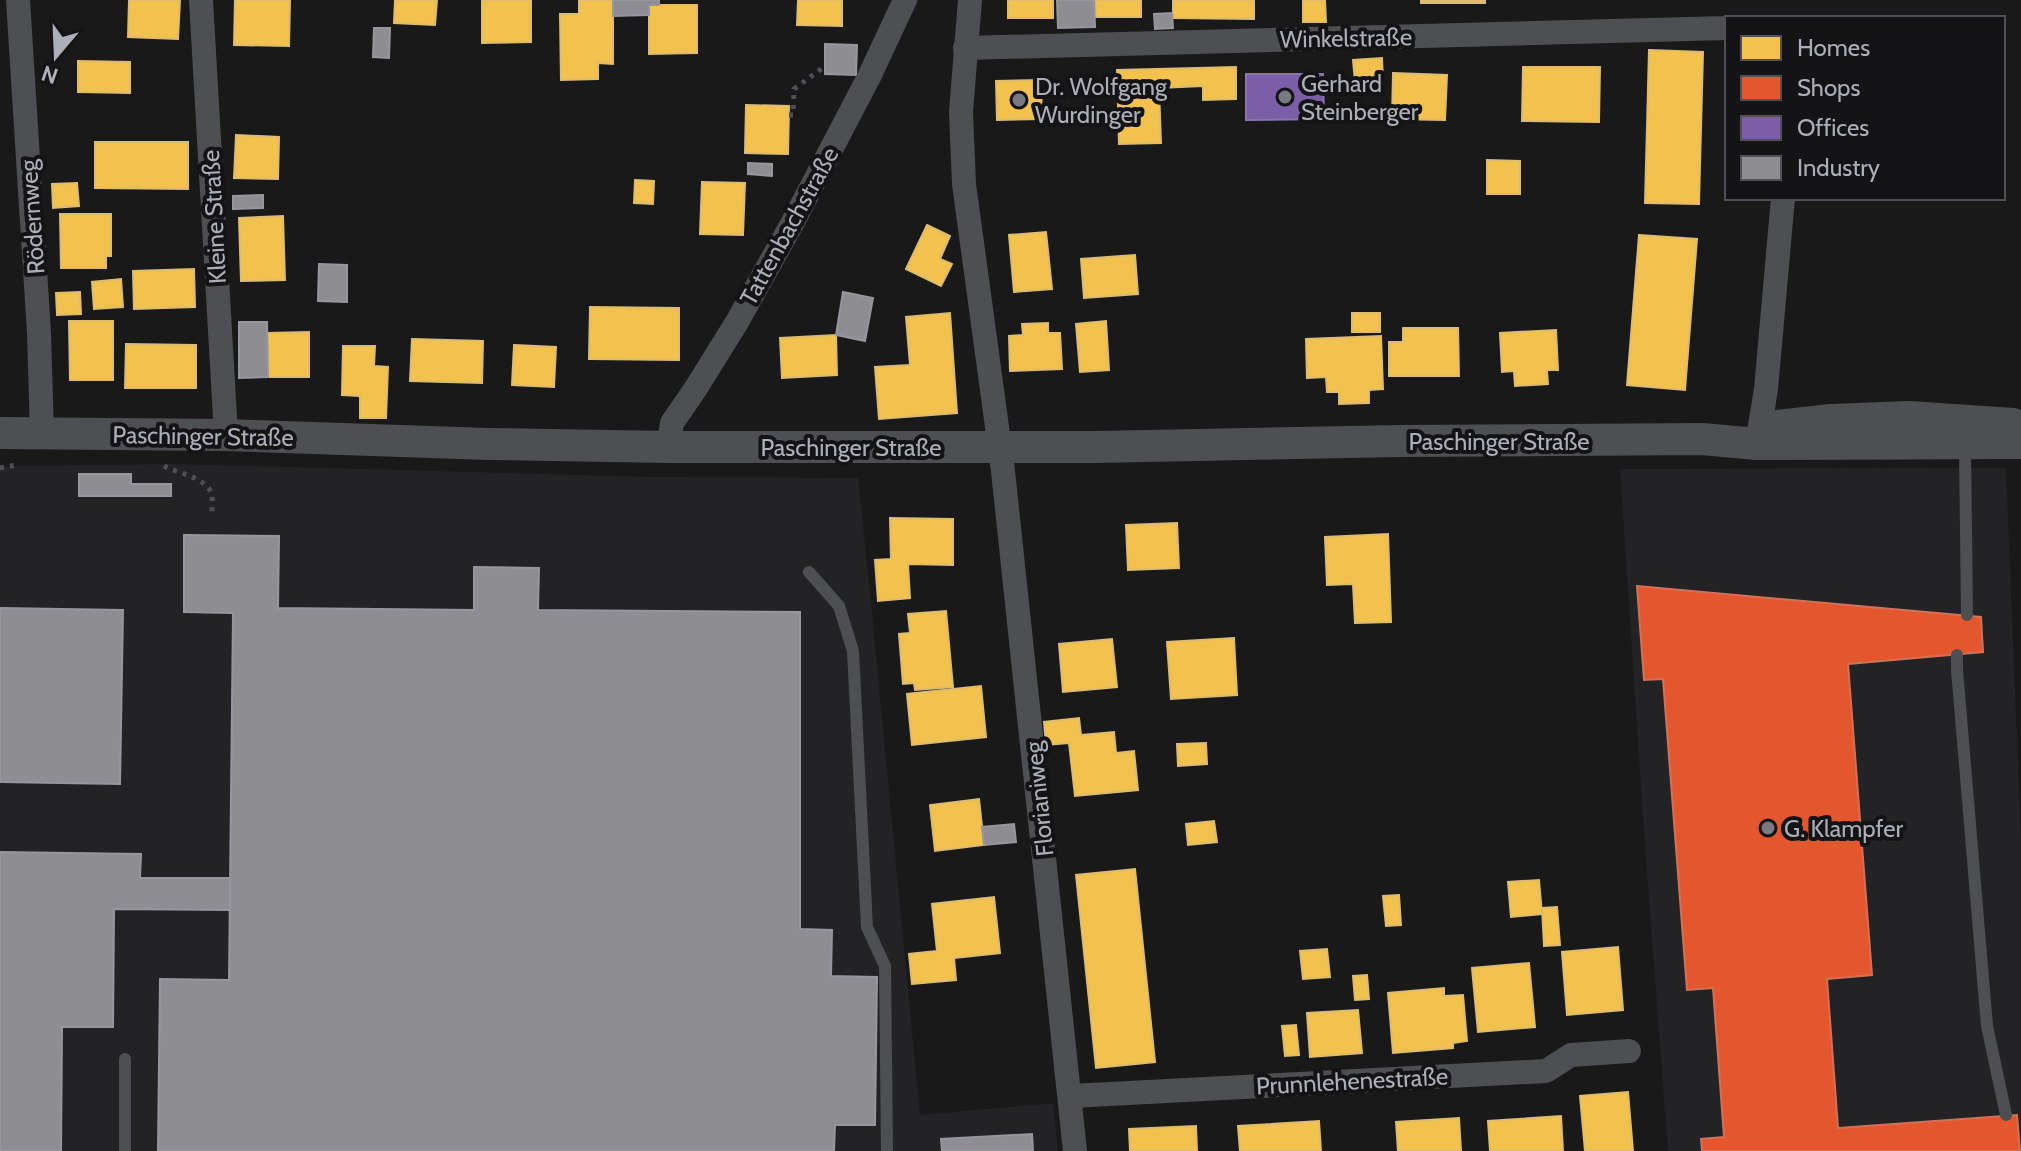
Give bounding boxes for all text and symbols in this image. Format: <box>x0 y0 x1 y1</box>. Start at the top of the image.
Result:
north arrow <box>16 16 96 96</box>
legend <box>1725 16 2005 200</box>
street label: Winkelstraße <box>1280 22 1412 54</box>
text: Homes <box>1797 33 1870 62</box>
text: N <box>38 59 61 90</box>
place label: Gerhard Steinberger <box>1301 69 1419 126</box>
place label: Dr. Wolfgang Wurdinger <box>1035 72 1168 129</box>
text: Shops <box>1797 73 1860 102</box>
marker: Gerhard Steinberger <box>1276 88 1294 106</box>
marker: Dr. Wolfgang Wurdinger <box>1010 91 1028 109</box>
text: Offices <box>1797 113 1869 142</box>
street label: Tattenbachstraße <box>734 142 844 310</box>
street label: Kleine Straße <box>196 149 232 285</box>
text: Industry <box>1797 153 1880 182</box>
street label: Rödernweg <box>13 158 50 275</box>
street label: Paschinger Straße <box>112 420 294 452</box>
street label: Paschinger Straße <box>1408 427 1590 456</box>
street label: Paschinger Straße <box>760 433 942 462</box>
street label: Florianiweg <box>1018 739 1059 858</box>
place label: G. Klampfer <box>1784 814 1904 843</box>
marker: G. Klampfer <box>1759 819 1777 837</box>
street label: Prunnlehenestraße <box>1255 1061 1449 1101</box>

